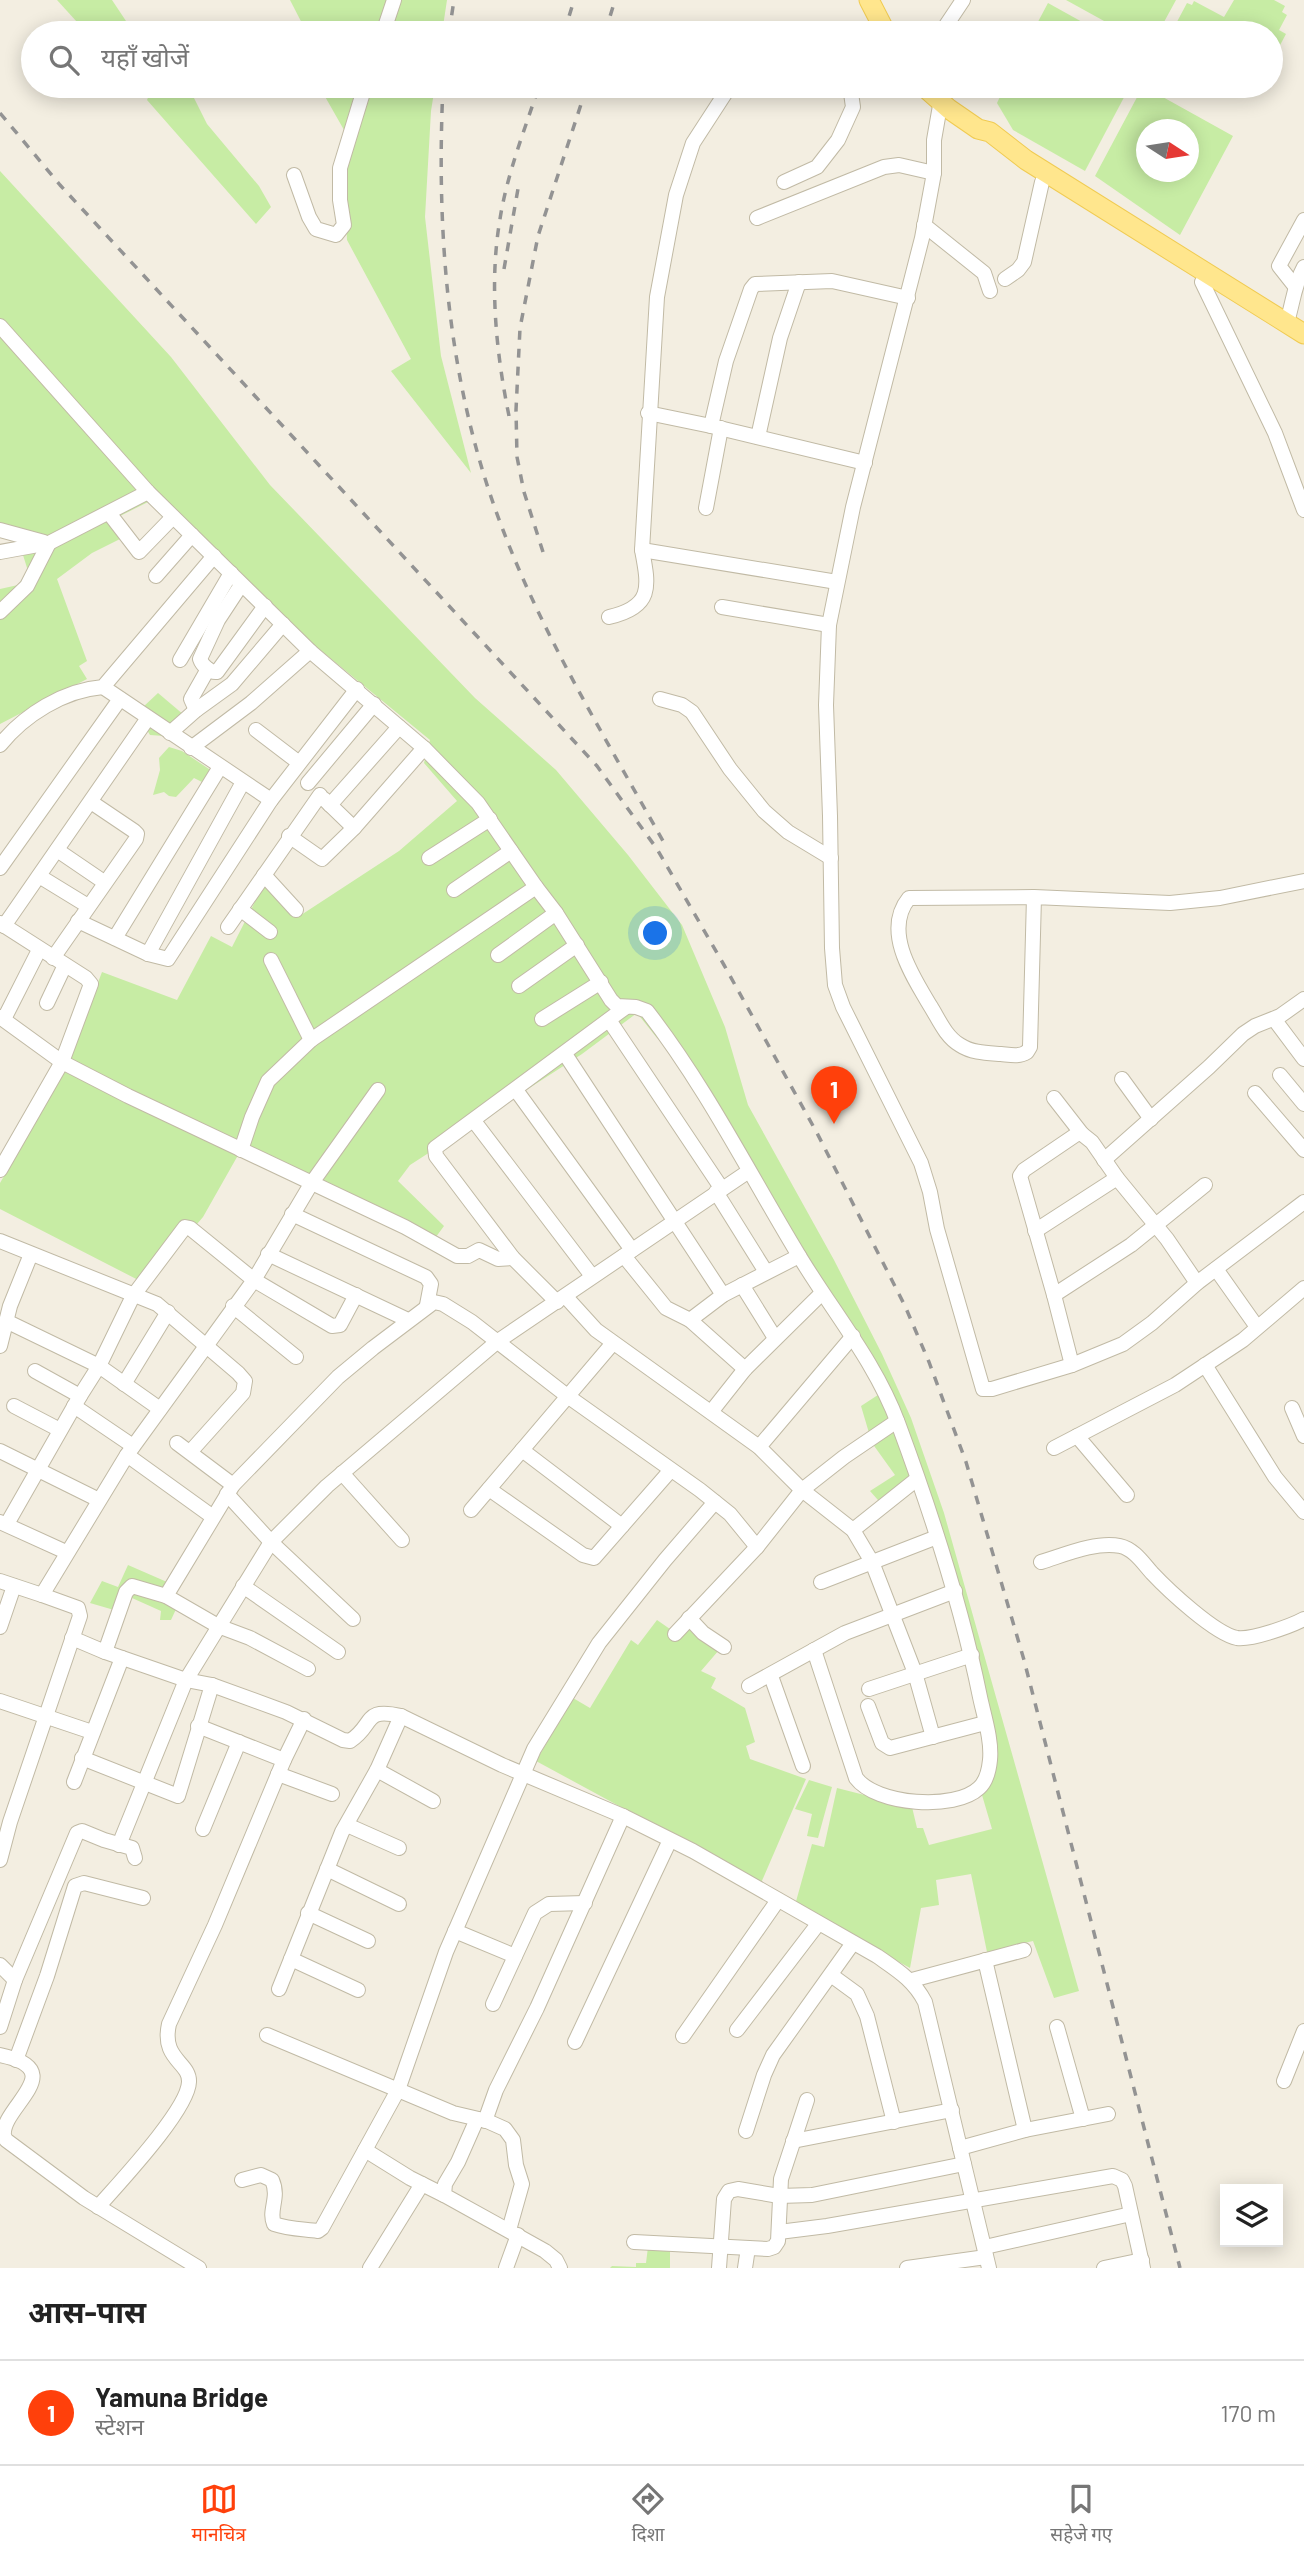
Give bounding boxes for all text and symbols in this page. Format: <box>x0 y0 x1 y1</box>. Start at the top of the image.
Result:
search box <box>21 21 1283 98</box>
icon: search <box>45 41 83 79</box>
text: यहाँ खोजें <box>101 41 189 72</box>
north arrow <box>1136 119 1199 182</box>
your location <box>638 916 672 950</box>
pin: 1 <box>811 1066 857 1124</box>
map controls <box>1220 2184 1283 2247</box>
button: layers <box>1220 2184 1283 2247</box>
text: आस-पास <box>28 2293 146 2329</box>
text: Yamuna Bridge <box>95 2381 268 2412</box>
text: 1 <box>47 2399 55 2427</box>
text: 170 m <box>1220 2399 1276 2427</box>
text: स्टेशन <box>95 2412 144 2440</box>
tab: मानचित्र <box>192 2480 246 2549</box>
tab: दिशा <box>629 2480 667 2549</box>
tab: सहेजे गए <box>1050 2480 1112 2549</box>

